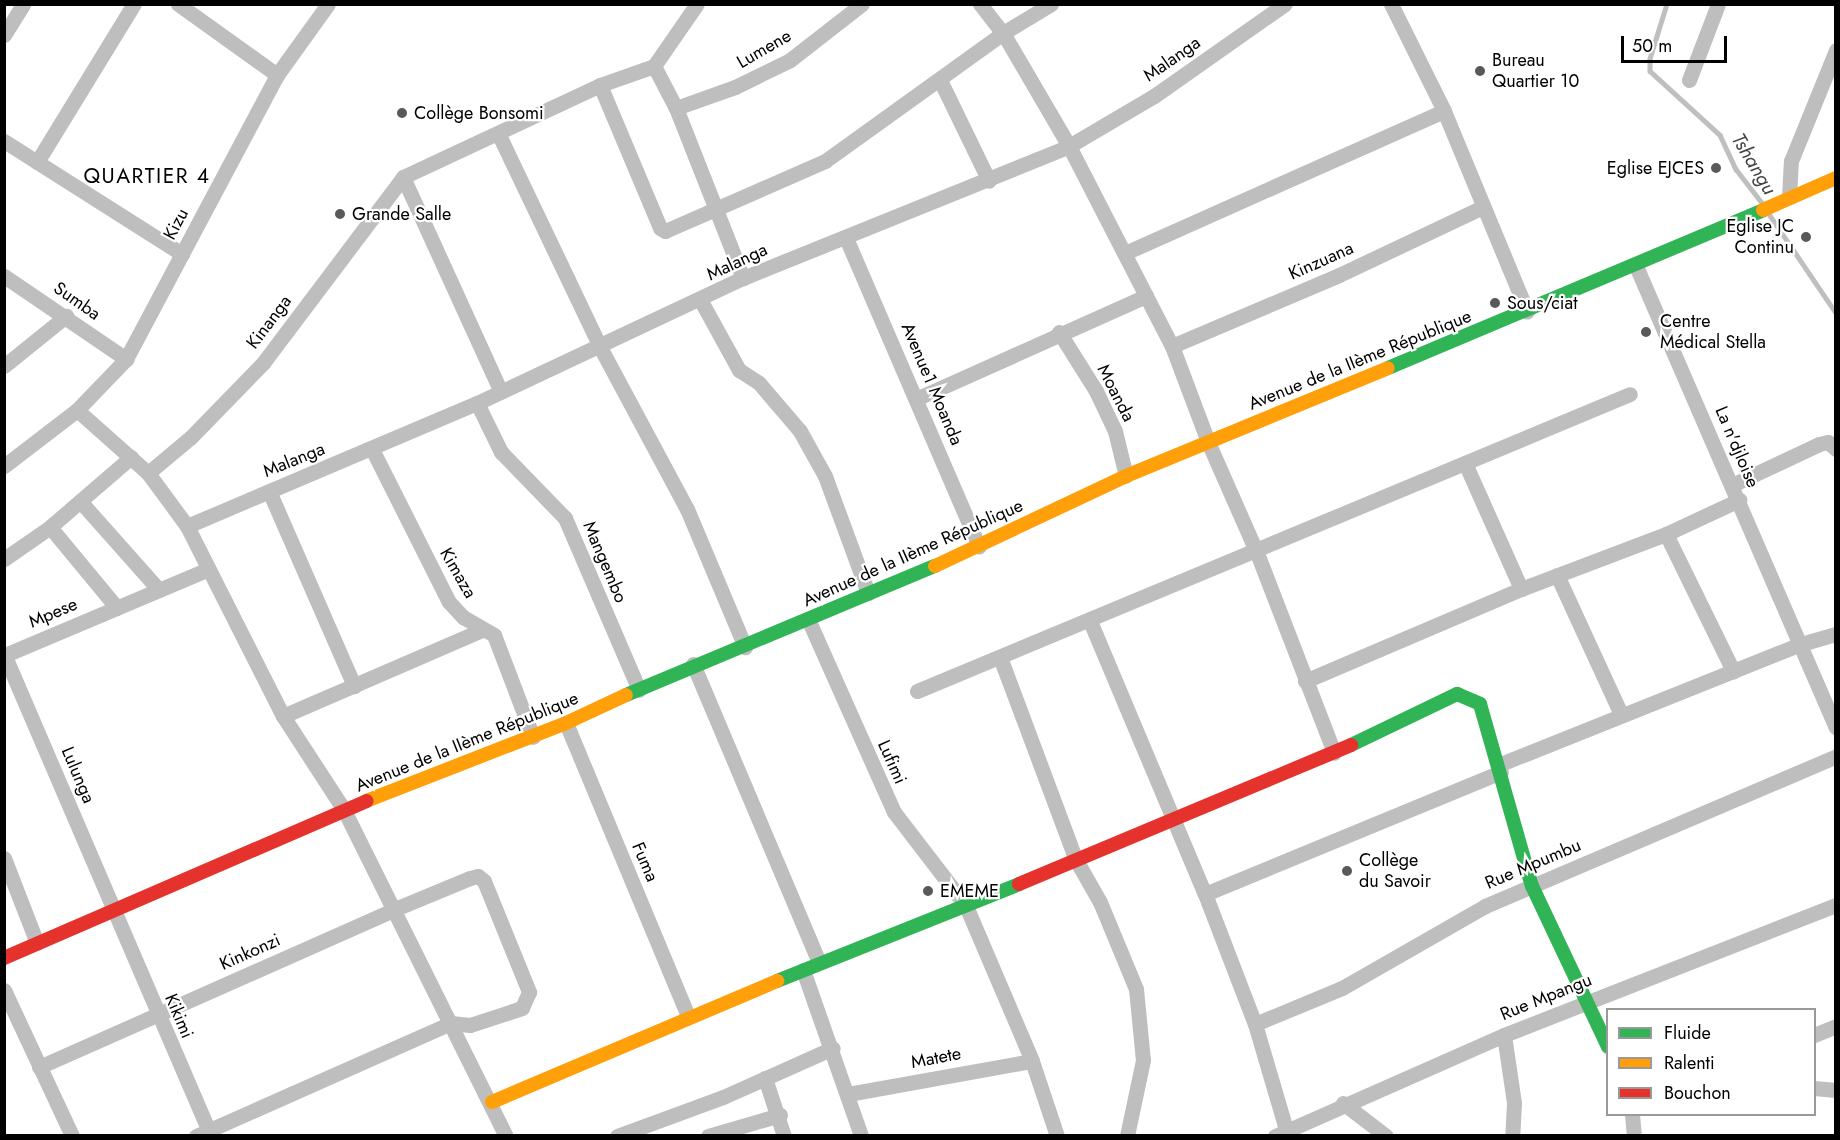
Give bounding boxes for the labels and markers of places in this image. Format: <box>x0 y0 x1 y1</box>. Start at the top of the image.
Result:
place label: Bureau Quartier 10 <box>1492 50 1579 92</box>
marker: Bureau Quartier 10 <box>1473 64 1487 78</box>
place label: Collège Bonsomi <box>414 102 544 124</box>
marker: Collège Bonsomi <box>395 106 409 120</box>
place label: Eglise EJCES <box>1607 157 1704 179</box>
marker: Eglise EJCES <box>1709 161 1723 175</box>
place label: Grande Salle <box>352 203 451 225</box>
marker: Grande Salle <box>333 207 347 221</box>
place label: Eglise JC Continu <box>1726 216 1794 258</box>
marker: Eglise JC Continu <box>1799 230 1813 244</box>
place label: Sous/ciat <box>1507 292 1577 314</box>
marker: Sous/ciat <box>1488 296 1502 310</box>
place label: Centre Médical Stella <box>1660 311 1766 354</box>
marker: Centre Médical Stella <box>1637 323 1655 341</box>
place label: Collège du Savoir <box>1359 850 1431 892</box>
marker: Collège du Savoir <box>1340 864 1354 878</box>
place label: EMEME <box>940 880 999 902</box>
marker: EMEME <box>921 884 935 898</box>

